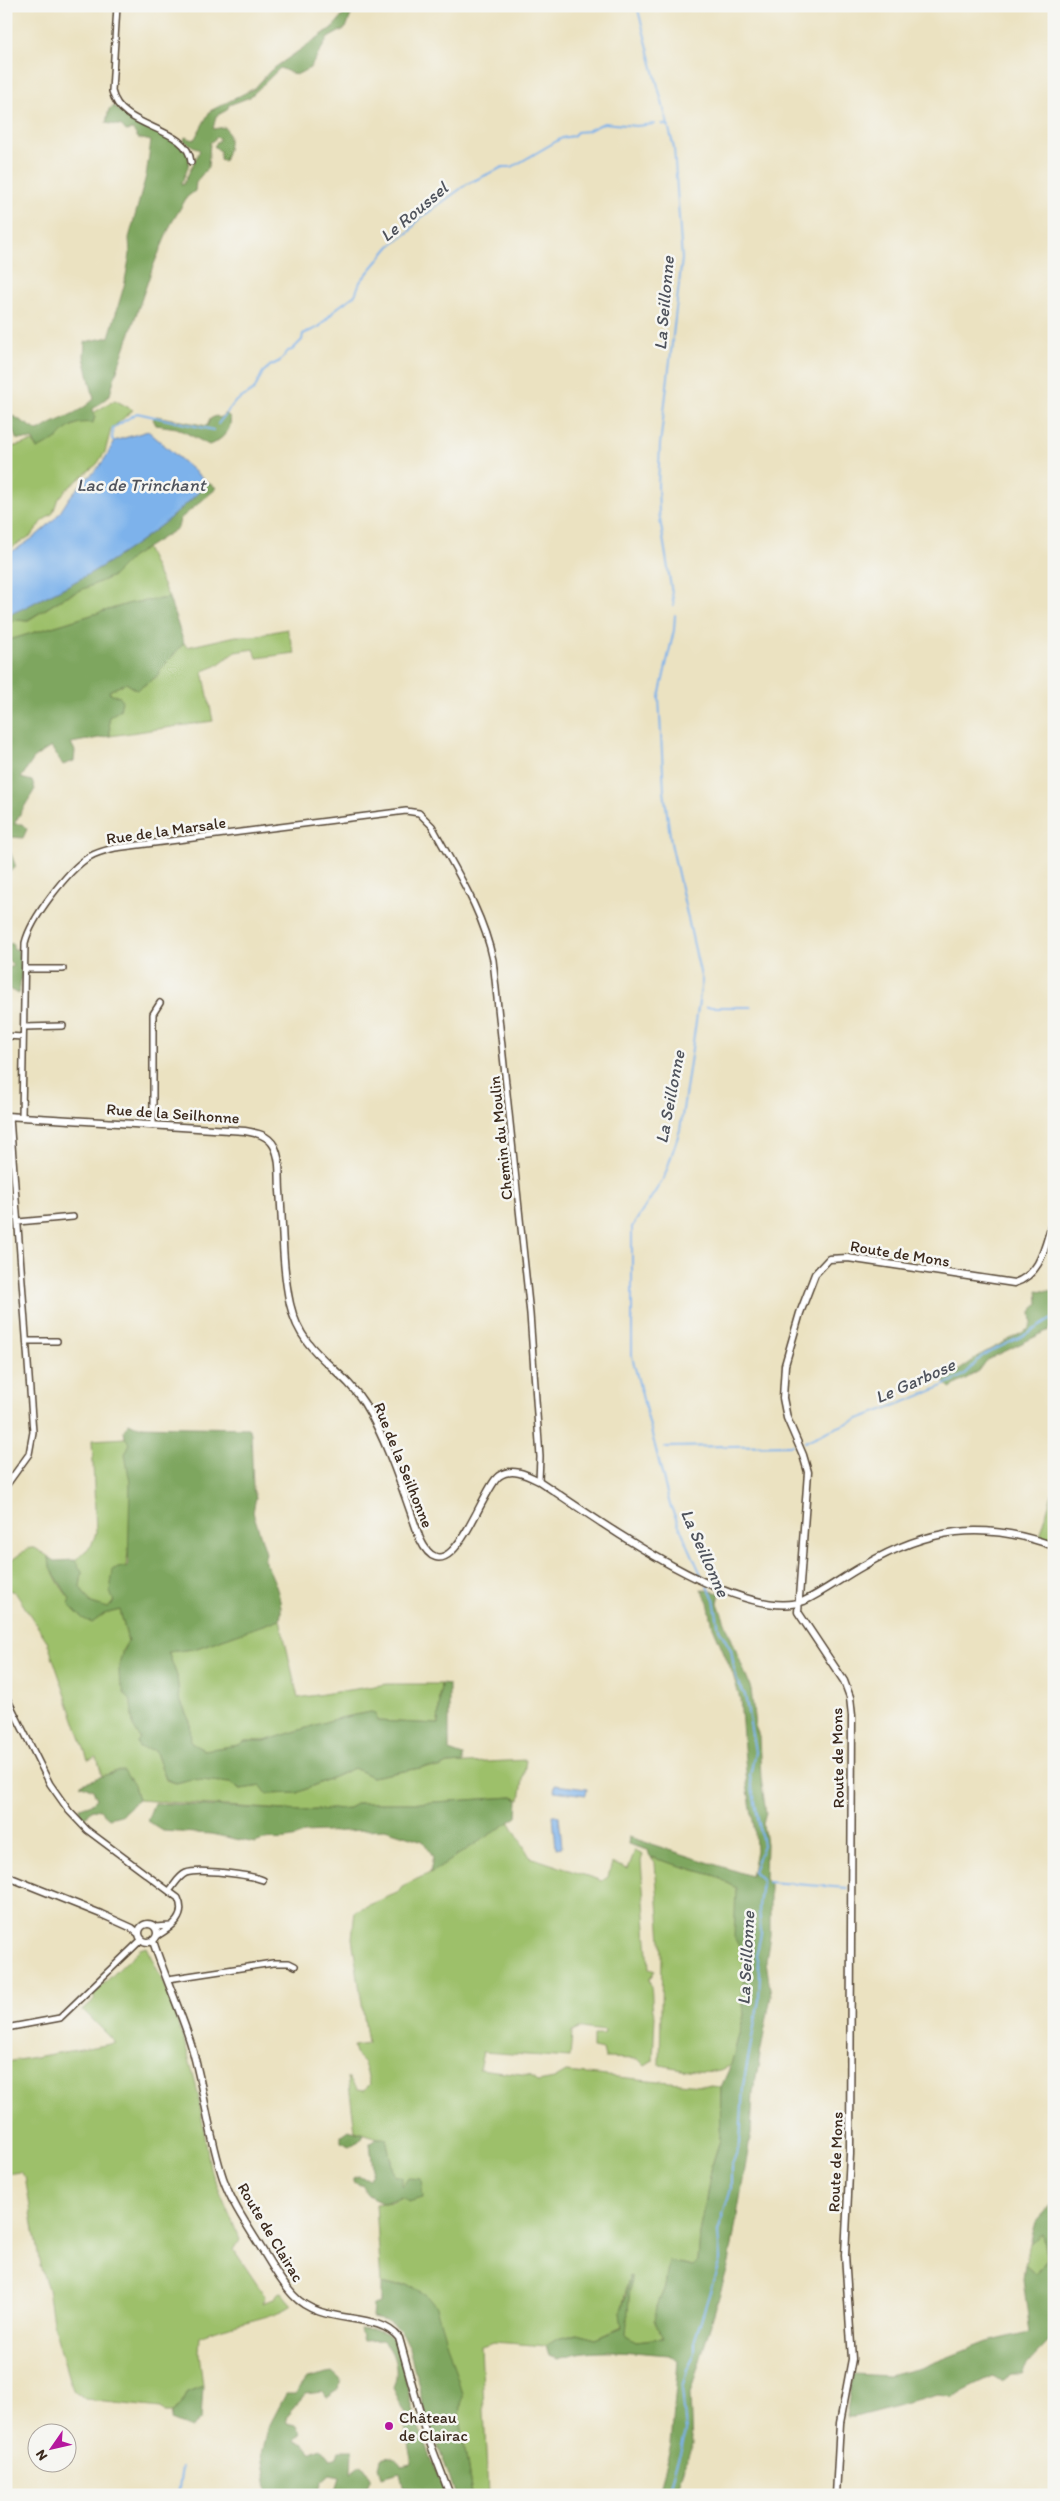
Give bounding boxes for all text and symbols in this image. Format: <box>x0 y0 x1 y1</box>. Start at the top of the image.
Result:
water label: Le Roussel <box>376 176 454 247</box>
water label: La Seillonne <box>649 254 679 351</box>
water label: Lac de Trinchant <box>76 474 208 496</box>
street label: Rue de la Marsale <box>105 813 227 848</box>
water label: La Seillonne <box>650 1047 690 1145</box>
street label: Chemin du Moulin <box>485 1075 516 1201</box>
street label: Rue de la Seilhonne <box>106 1099 240 1128</box>
street label: Route de Mons <box>849 1236 951 1271</box>
water label: Le Garbose <box>872 1353 960 1408</box>
street label: Rue de la Seilhonne <box>370 1400 437 1531</box>
water label: La Seillonne <box>676 1506 735 1602</box>
street label: Route de Mons <box>827 1708 848 1808</box>
water label: La Seillonne <box>733 1909 760 2006</box>
street label: Route de Mons <box>824 2111 847 2213</box>
street label: Route de Clairac <box>233 2179 308 2285</box>
place label: Château de Clairac <box>399 2408 468 2445</box>
marker: Château de Clairac <box>383 2420 395 2432</box>
north arrow <box>28 2424 78 2474</box>
text: N <box>32 2446 51 2464</box>

